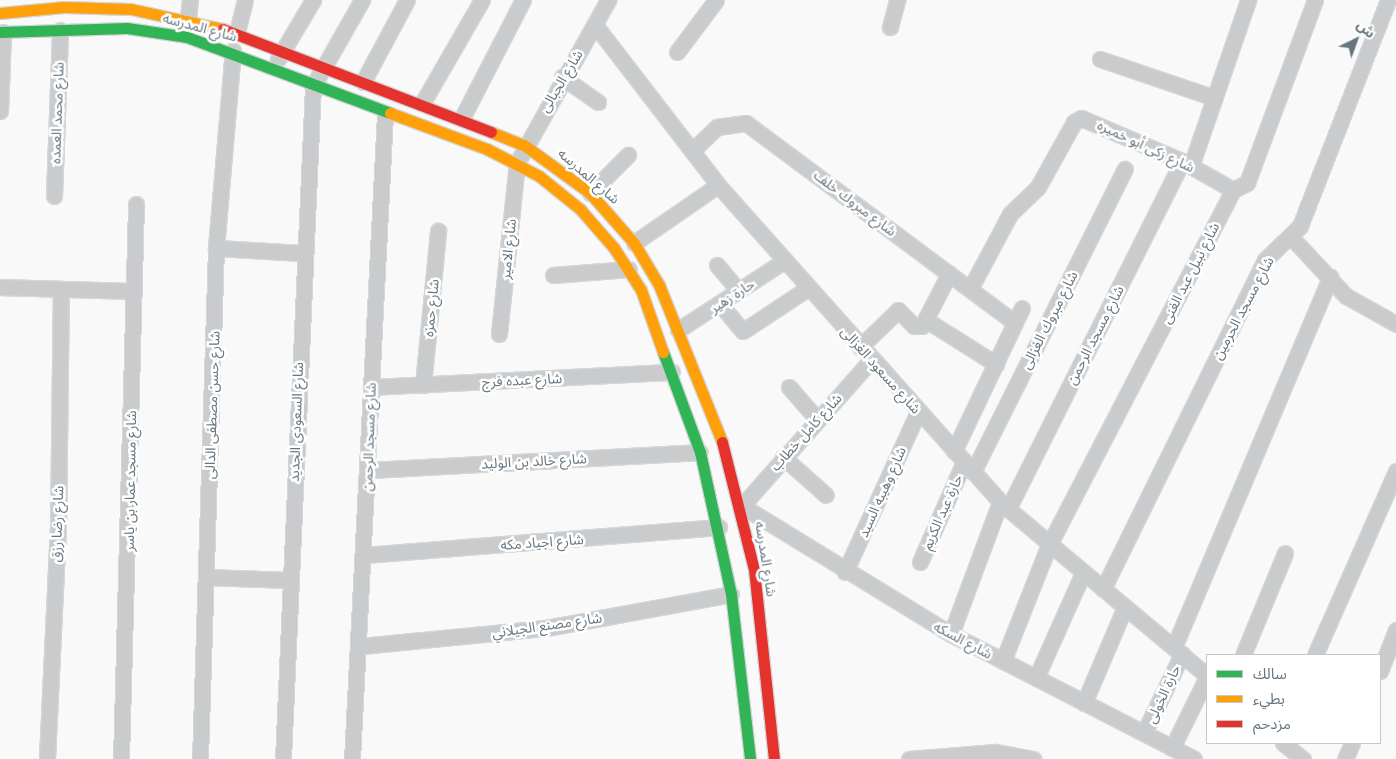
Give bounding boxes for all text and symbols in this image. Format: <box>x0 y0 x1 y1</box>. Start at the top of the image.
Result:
street label: شارع المدرسه <box>161 9 239 45</box>
north arrow <box>1331 15 1381 65</box>
text: ش <box>1353 16 1379 42</box>
street label: شارع الجبالى <box>536 47 586 115</box>
street label: شارع محمد العمده <box>47 62 67 164</box>
street label: شارع زكى أبو خميره <box>1095 116 1197 176</box>
street label: شارع المدرسه <box>555 145 623 207</box>
street label: شارع مبروك خلف <box>810 167 900 239</box>
street label: شارع الامير <box>496 218 520 280</box>
street label: شارع نبيل عبد الغنى <box>1157 220 1223 326</box>
street label: شارع مسجد الحرمين <box>1209 254 1277 362</box>
street label: شارع مبروك الغزالى <box>1017 268 1081 372</box>
street label: حارة زهير <box>707 275 757 317</box>
street label: شارع حمزه <box>420 278 442 338</box>
street label: شارع مسجد الرحمن <box>1063 283 1127 387</box>
street label: شارع مسعود الغزالى <box>838 323 924 417</box>
street label: شارع حسن مصطفى الدالى <box>201 331 223 479</box>
street label: شارع السعودى الجديد <box>286 362 306 482</box>
street label: شارع عبده فرج <box>481 370 563 390</box>
street label: شارع مسجد الرحمن <box>359 382 379 492</box>
street label: شارع كامل خطاب <box>767 390 845 474</box>
street label: شارع مسجد عمار بن ياسر <box>120 410 140 552</box>
street label: شارع وهيبه السيد <box>855 444 909 540</box>
street label: شارع خالد بن الوليد <box>481 450 587 472</box>
street label: حارة عبد الكريم <box>918 472 966 552</box>
street label: شارع رضا رزق <box>47 485 67 563</box>
street label: شارع المدرسه <box>752 520 780 598</box>
street label: شارع اجياد مكه <box>500 531 584 553</box>
street label: شارع مصنع الجيلاني <box>491 609 603 641</box>
street label: شارع السكه <box>931 618 995 662</box>
legend <box>1206 654 1381 744</box>
street label: حارة الخولى <box>1142 662 1184 726</box>
text: سالك <box>1253 664 1287 684</box>
text: بطيء <box>1253 689 1285 709</box>
text: مزدحم <box>1253 714 1291 734</box>

